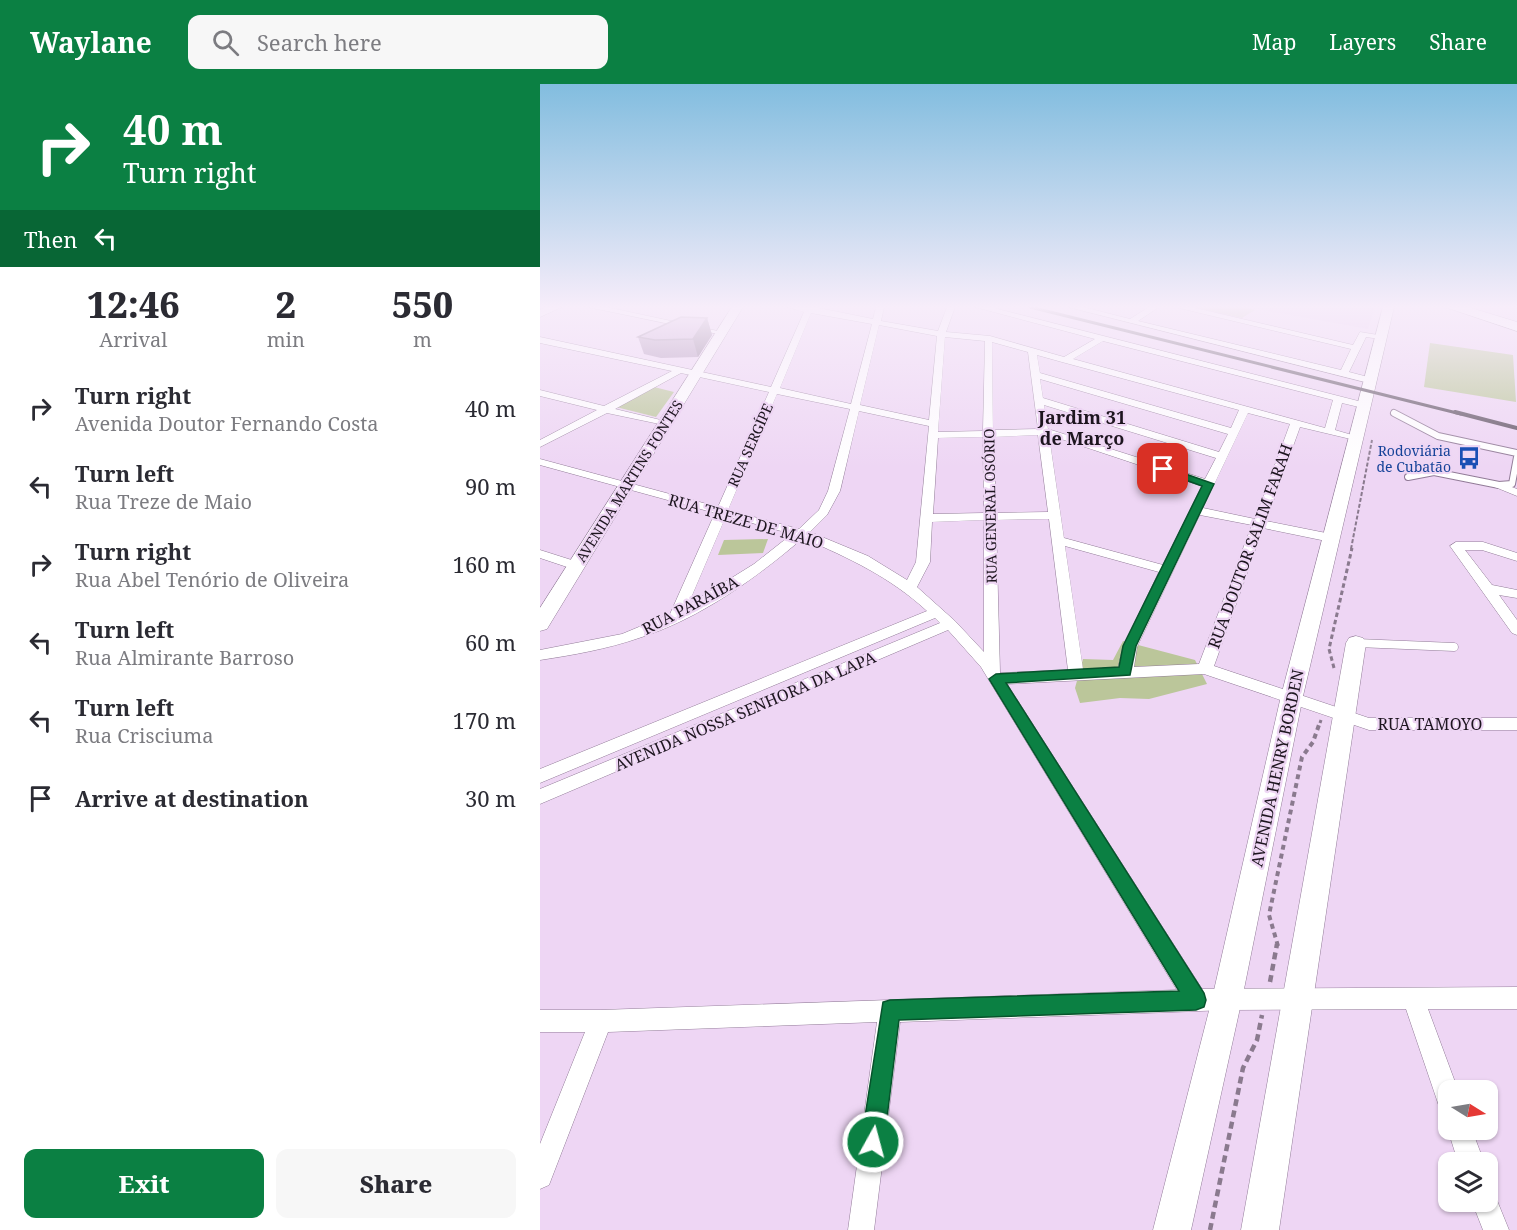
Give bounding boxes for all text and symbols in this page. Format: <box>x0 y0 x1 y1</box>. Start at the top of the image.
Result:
search box <box>188 15 608 69</box>
text: Waylane <box>30 23 152 61</box>
icon: search <box>209 26 242 59</box>
text: Search here <box>257 27 382 57</box>
text: Map <box>1252 28 1296 56</box>
text: Layers <box>1329 28 1396 56</box>
text: Share <box>1429 28 1487 56</box>
text: 40 m <box>123 100 223 157</box>
icon: right <box>24 108 102 186</box>
text: Turn right <box>123 154 256 191</box>
icon: left <box>89 222 122 255</box>
text: Then <box>24 224 77 254</box>
text: 12:46 <box>87 280 180 329</box>
text: 2 <box>276 280 296 329</box>
text: 550 <box>392 280 453 329</box>
text: Arrival <box>99 326 168 353</box>
text: min <box>267 326 305 353</box>
text: m <box>413 326 432 353</box>
text: Turn right <box>75 380 191 410</box>
icon: right <box>24 392 57 425</box>
text: 40 m <box>465 393 516 423</box>
street label: AVENIDA MARTINS FONTES <box>571 396 687 566</box>
street label: RUA SERGÍPE <box>723 400 777 490</box>
district label: Jardim 31 de Março <box>1037 405 1126 450</box>
text: Avenida Doutor Fernando Costa <box>75 410 379 437</box>
street label: RUA GENERAL OSÓRIO <box>979 428 1001 584</box>
street label: RUA DOUTOR SALIM FARAH <box>1203 440 1297 652</box>
place label: Rodoviária de Cubatão <box>1376 441 1451 476</box>
pin <box>1137 443 1188 494</box>
bus stop icon: Rodoviária de Cubatão <box>1456 445 1482 471</box>
icon: arrive <box>1146 452 1179 485</box>
text: Turn left <box>75 458 174 488</box>
icon: left <box>24 470 57 503</box>
text: 90 m <box>465 471 516 501</box>
text: Rua Treze de Maio <box>75 488 252 515</box>
street label: RUA TREZE DE MAIO <box>666 488 826 554</box>
text: Turn right <box>75 536 191 566</box>
icon: right <box>24 548 57 581</box>
text: 160 m <box>453 549 516 579</box>
text: Rua Abel Tenório de Oliveira <box>75 566 349 593</box>
street label: RUA PARAÍBA <box>638 570 743 640</box>
text: Turn left <box>75 614 174 644</box>
icon: left <box>24 626 57 659</box>
text: 60 m <box>465 627 516 657</box>
text: Rua Almirante Barroso <box>75 644 294 671</box>
street label: AVENIDA NOSSA SENHORA DA LAPA <box>611 646 880 776</box>
street label: AVENIDA HENRY BORDEN <box>1245 667 1309 869</box>
text: Turn left <box>75 692 174 722</box>
icon: left <box>24 704 57 737</box>
text: 170 m <box>453 705 516 735</box>
street label: RUA TAMOYO <box>1378 713 1482 735</box>
text: Rua Crisciuma <box>75 722 214 749</box>
icon: arrive <box>24 782 57 815</box>
text: Arrive at destination <box>75 783 309 813</box>
text: 30 m <box>465 783 516 813</box>
north arrow <box>1438 1080 1498 1140</box>
map controls <box>1438 1080 1498 1212</box>
position arrow <box>841 1110 905 1174</box>
button: Exit <box>24 1149 264 1218</box>
button: Share <box>276 1149 516 1218</box>
button: layers <box>1438 1152 1498 1212</box>

